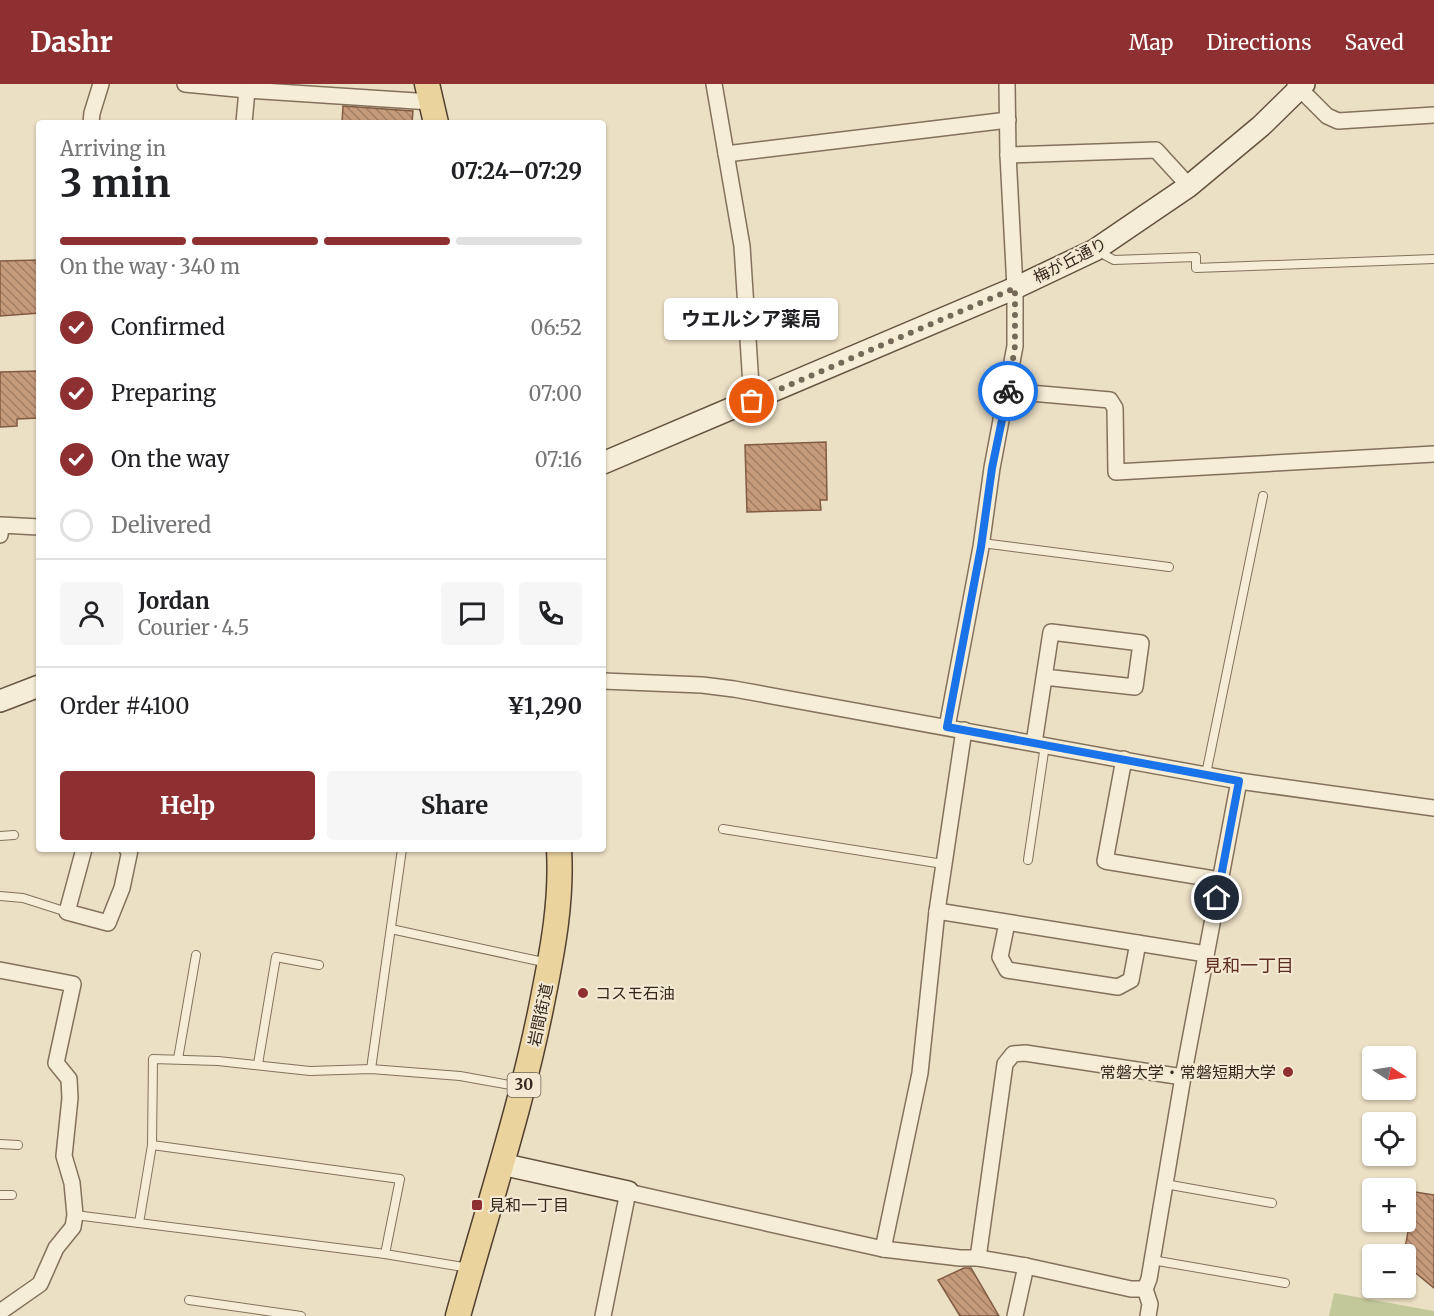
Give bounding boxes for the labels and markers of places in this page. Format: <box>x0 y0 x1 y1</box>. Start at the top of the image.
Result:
callout: ウエルシア薬局 <box>665 299 839 341</box>
pin <box>726 375 777 426</box>
pin <box>1191 872 1242 923</box>
place label: コスモ石油 <box>595 983 675 1003</box>
marker: コスモ石油 <box>576 986 590 1000</box>
place label: 常磐大学・常磐短期大学 <box>1100 1062 1276 1082</box>
marker: 常磐大学・常磐短期大学 <box>1281 1065 1295 1079</box>
place label: 見和一丁目 <box>489 1195 569 1215</box>
marker: 見和一丁目 <box>470 1198 484 1212</box>

